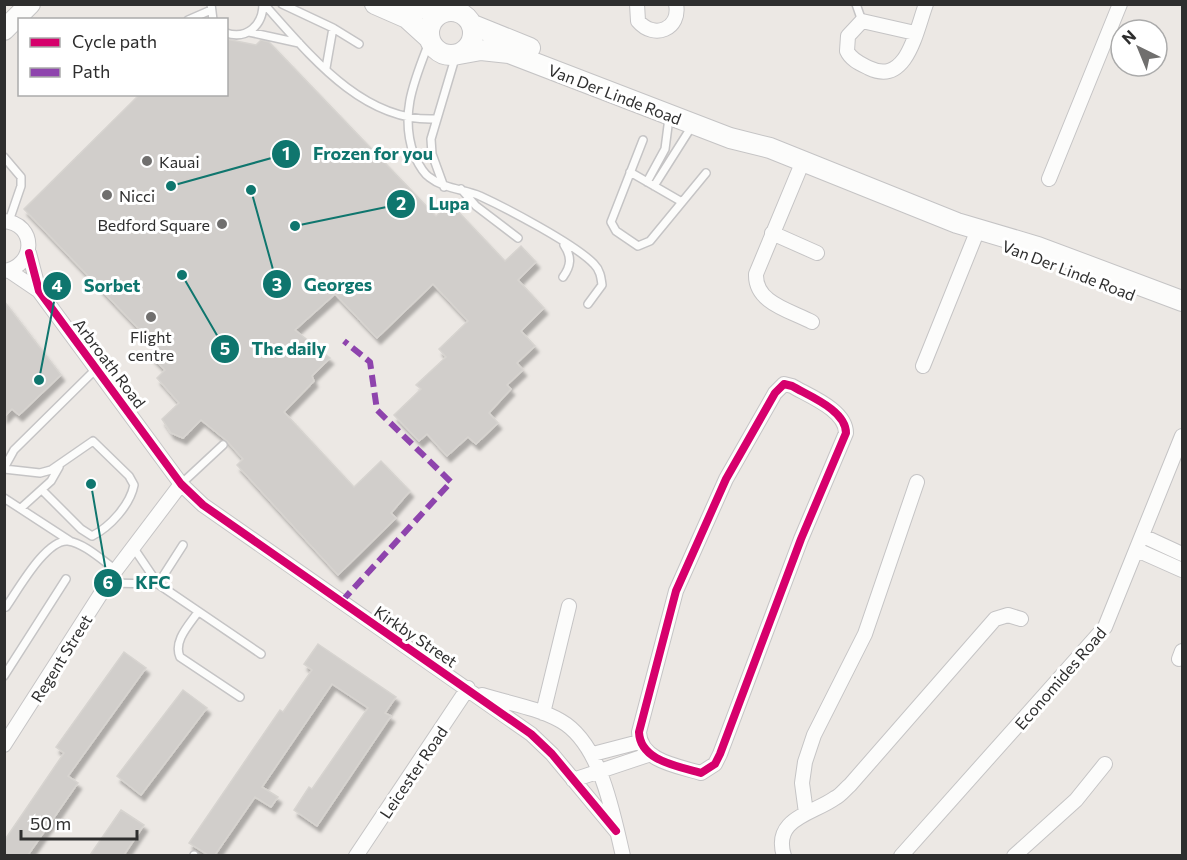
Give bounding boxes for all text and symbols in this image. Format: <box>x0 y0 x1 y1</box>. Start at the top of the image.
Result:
legend <box>18 18 228 96</box>
north arrow <box>1109 18 1169 78</box>
text: N <box>1118 26 1139 48</box>
text: Cycle path <box>72 30 157 52</box>
text: Path <box>72 60 110 82</box>
street label: Van Der Linde Road <box>546 60 684 128</box>
callout: Frozen for you <box>271 136 445 172</box>
text: 1 <box>282 142 290 164</box>
text: Frozen for you <box>313 142 433 164</box>
place label: Kauai <box>159 152 200 171</box>
marker: Kauai <box>140 154 154 168</box>
place label: Nicci <box>119 186 155 205</box>
callout: Lupa <box>386 186 481 222</box>
marker: Nicci <box>100 188 114 202</box>
text: 2 <box>396 192 406 214</box>
text: Lupa <box>429 192 469 214</box>
place label: Bedford Square <box>97 215 210 234</box>
marker: Bedford Square <box>215 217 229 231</box>
street label: Van Der Linde Road <box>1000 236 1138 304</box>
callout: Georges <box>262 266 384 302</box>
callout: Sorbet <box>42 268 152 304</box>
text: 3 <box>272 273 282 295</box>
text: Georges <box>304 273 372 295</box>
text: 4 <box>51 274 63 296</box>
text: Sorbet <box>84 274 141 296</box>
marker: Flight centre <box>144 310 158 324</box>
street label: Arbroath Road <box>70 315 150 411</box>
place label: Flight centre <box>128 327 174 364</box>
callout: The daily <box>210 331 339 367</box>
text: 5 <box>220 337 230 359</box>
text: The daily <box>252 337 326 359</box>
callout: KFC <box>93 565 182 601</box>
text: 6 <box>102 571 114 593</box>
text: KFC <box>135 571 171 593</box>
street label: Kirkby Street <box>371 601 461 671</box>
street label: Regent Street <box>27 610 96 705</box>
street label: Economides Road <box>1010 623 1110 733</box>
street label: Leicester Road <box>375 722 451 822</box>
scale bar <box>21 803 136 841</box>
text: 50 m <box>30 812 71 834</box>

